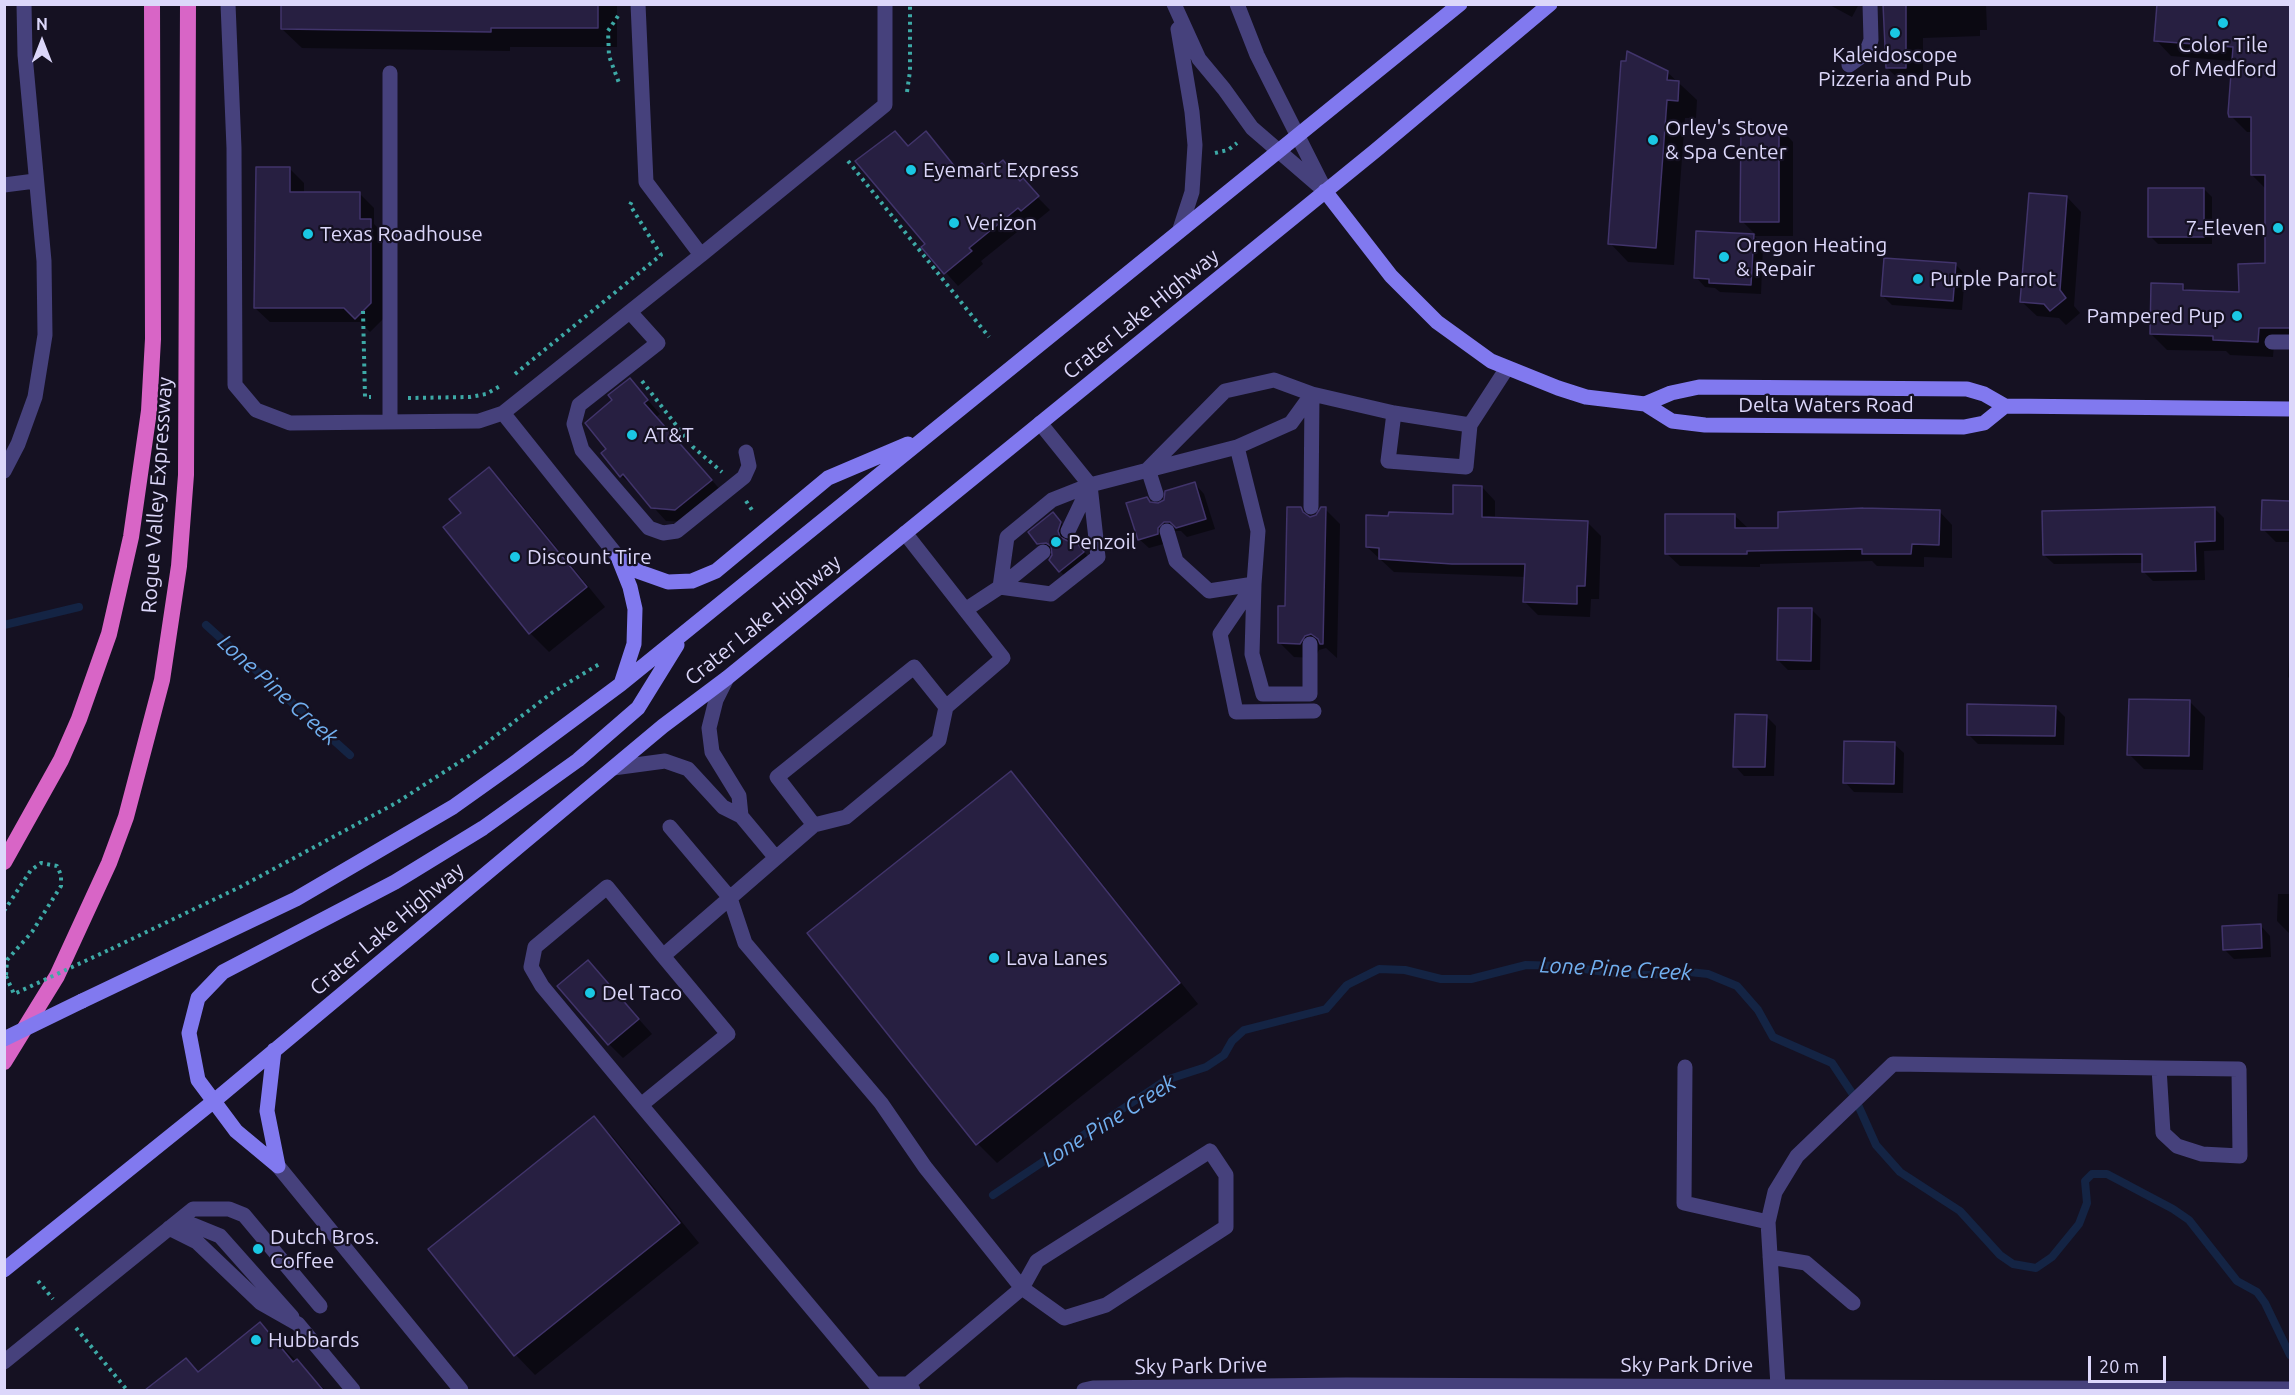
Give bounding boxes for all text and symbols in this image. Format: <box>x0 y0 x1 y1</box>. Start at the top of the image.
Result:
north arrow <box>12 12 72 72</box>
text: N <box>36 15 48 33</box>
marker: Color Tile of Medford <box>2216 16 2230 30</box>
marker: Kaleidoscope Pizzeria and Pub <box>1888 26 1902 40</box>
place label: Color Tile of Medford <box>2169 32 2277 82</box>
place label: Kaleidoscope Pizzeria and Pub <box>1818 42 1972 92</box>
place label: Orley's Stove & Spa Center <box>1665 115 1789 165</box>
marker: Orley's Stove & Spa Center <box>1646 133 1660 147</box>
place label: Eyemart Express <box>923 157 1079 183</box>
marker: Eyemart Express <box>904 163 918 177</box>
place label: Verizon <box>966 210 1037 236</box>
place label: 7-Eleven <box>2185 215 2266 241</box>
marker: Verizon <box>947 216 961 230</box>
place label: Texas Roadhouse <box>320 221 483 247</box>
marker: 7-Eleven <box>2271 221 2285 235</box>
marker: Texas Roadhouse <box>301 227 315 241</box>
place label: Oregon Heating & Repair <box>1736 232 1887 282</box>
street label: Crater Lake Highway <box>1058 243 1224 385</box>
marker: Oregon Heating & Repair <box>1717 250 1731 264</box>
place label: Purple Parrot <box>1930 266 2056 292</box>
marker: Purple Parrot <box>1911 272 1925 286</box>
place label: Pampered Pup <box>2086 303 2225 329</box>
marker: Pampered Pup <box>2230 309 2244 323</box>
street label: Rogue Valley Expressway <box>136 376 178 614</box>
street label: Delta Waters Road <box>1738 392 1914 418</box>
place label: AT&T <box>644 422 694 448</box>
marker: AT&T <box>625 428 639 442</box>
place label: Penzoil <box>1068 529 1136 555</box>
marker: Penzoil <box>1049 535 1063 549</box>
place label: Discount Tire <box>527 544 652 570</box>
street label: Crater Lake Highway <box>680 549 846 691</box>
marker: Discount Tire <box>508 550 522 564</box>
water label: Lone Pine Creek <box>212 629 344 751</box>
street label: Crater Lake Highway <box>305 857 469 1001</box>
place label: Lava Lanes <box>1006 945 1108 971</box>
marker: Lava Lanes <box>987 951 1001 965</box>
water label: Lone Pine Creek <box>1539 952 1693 986</box>
place label: Del Taco <box>602 980 682 1006</box>
marker: Del Taco <box>583 986 597 1000</box>
water label: Lone Pine Creek <box>1037 1069 1181 1173</box>
place label: Dutch Bros. Coffee <box>270 1224 379 1274</box>
marker: Dutch Bros. Coffee <box>251 1242 265 1256</box>
place label: Hubbards <box>268 1327 359 1353</box>
marker: Hubbards <box>249 1333 263 1347</box>
scale bar <box>2091 1344 2169 1382</box>
street label: Sky Park Drive <box>1134 1352 1268 1380</box>
street label: Sky Park Drive <box>1621 1352 1753 1378</box>
text: 20 m <box>2099 1356 2139 1376</box>

